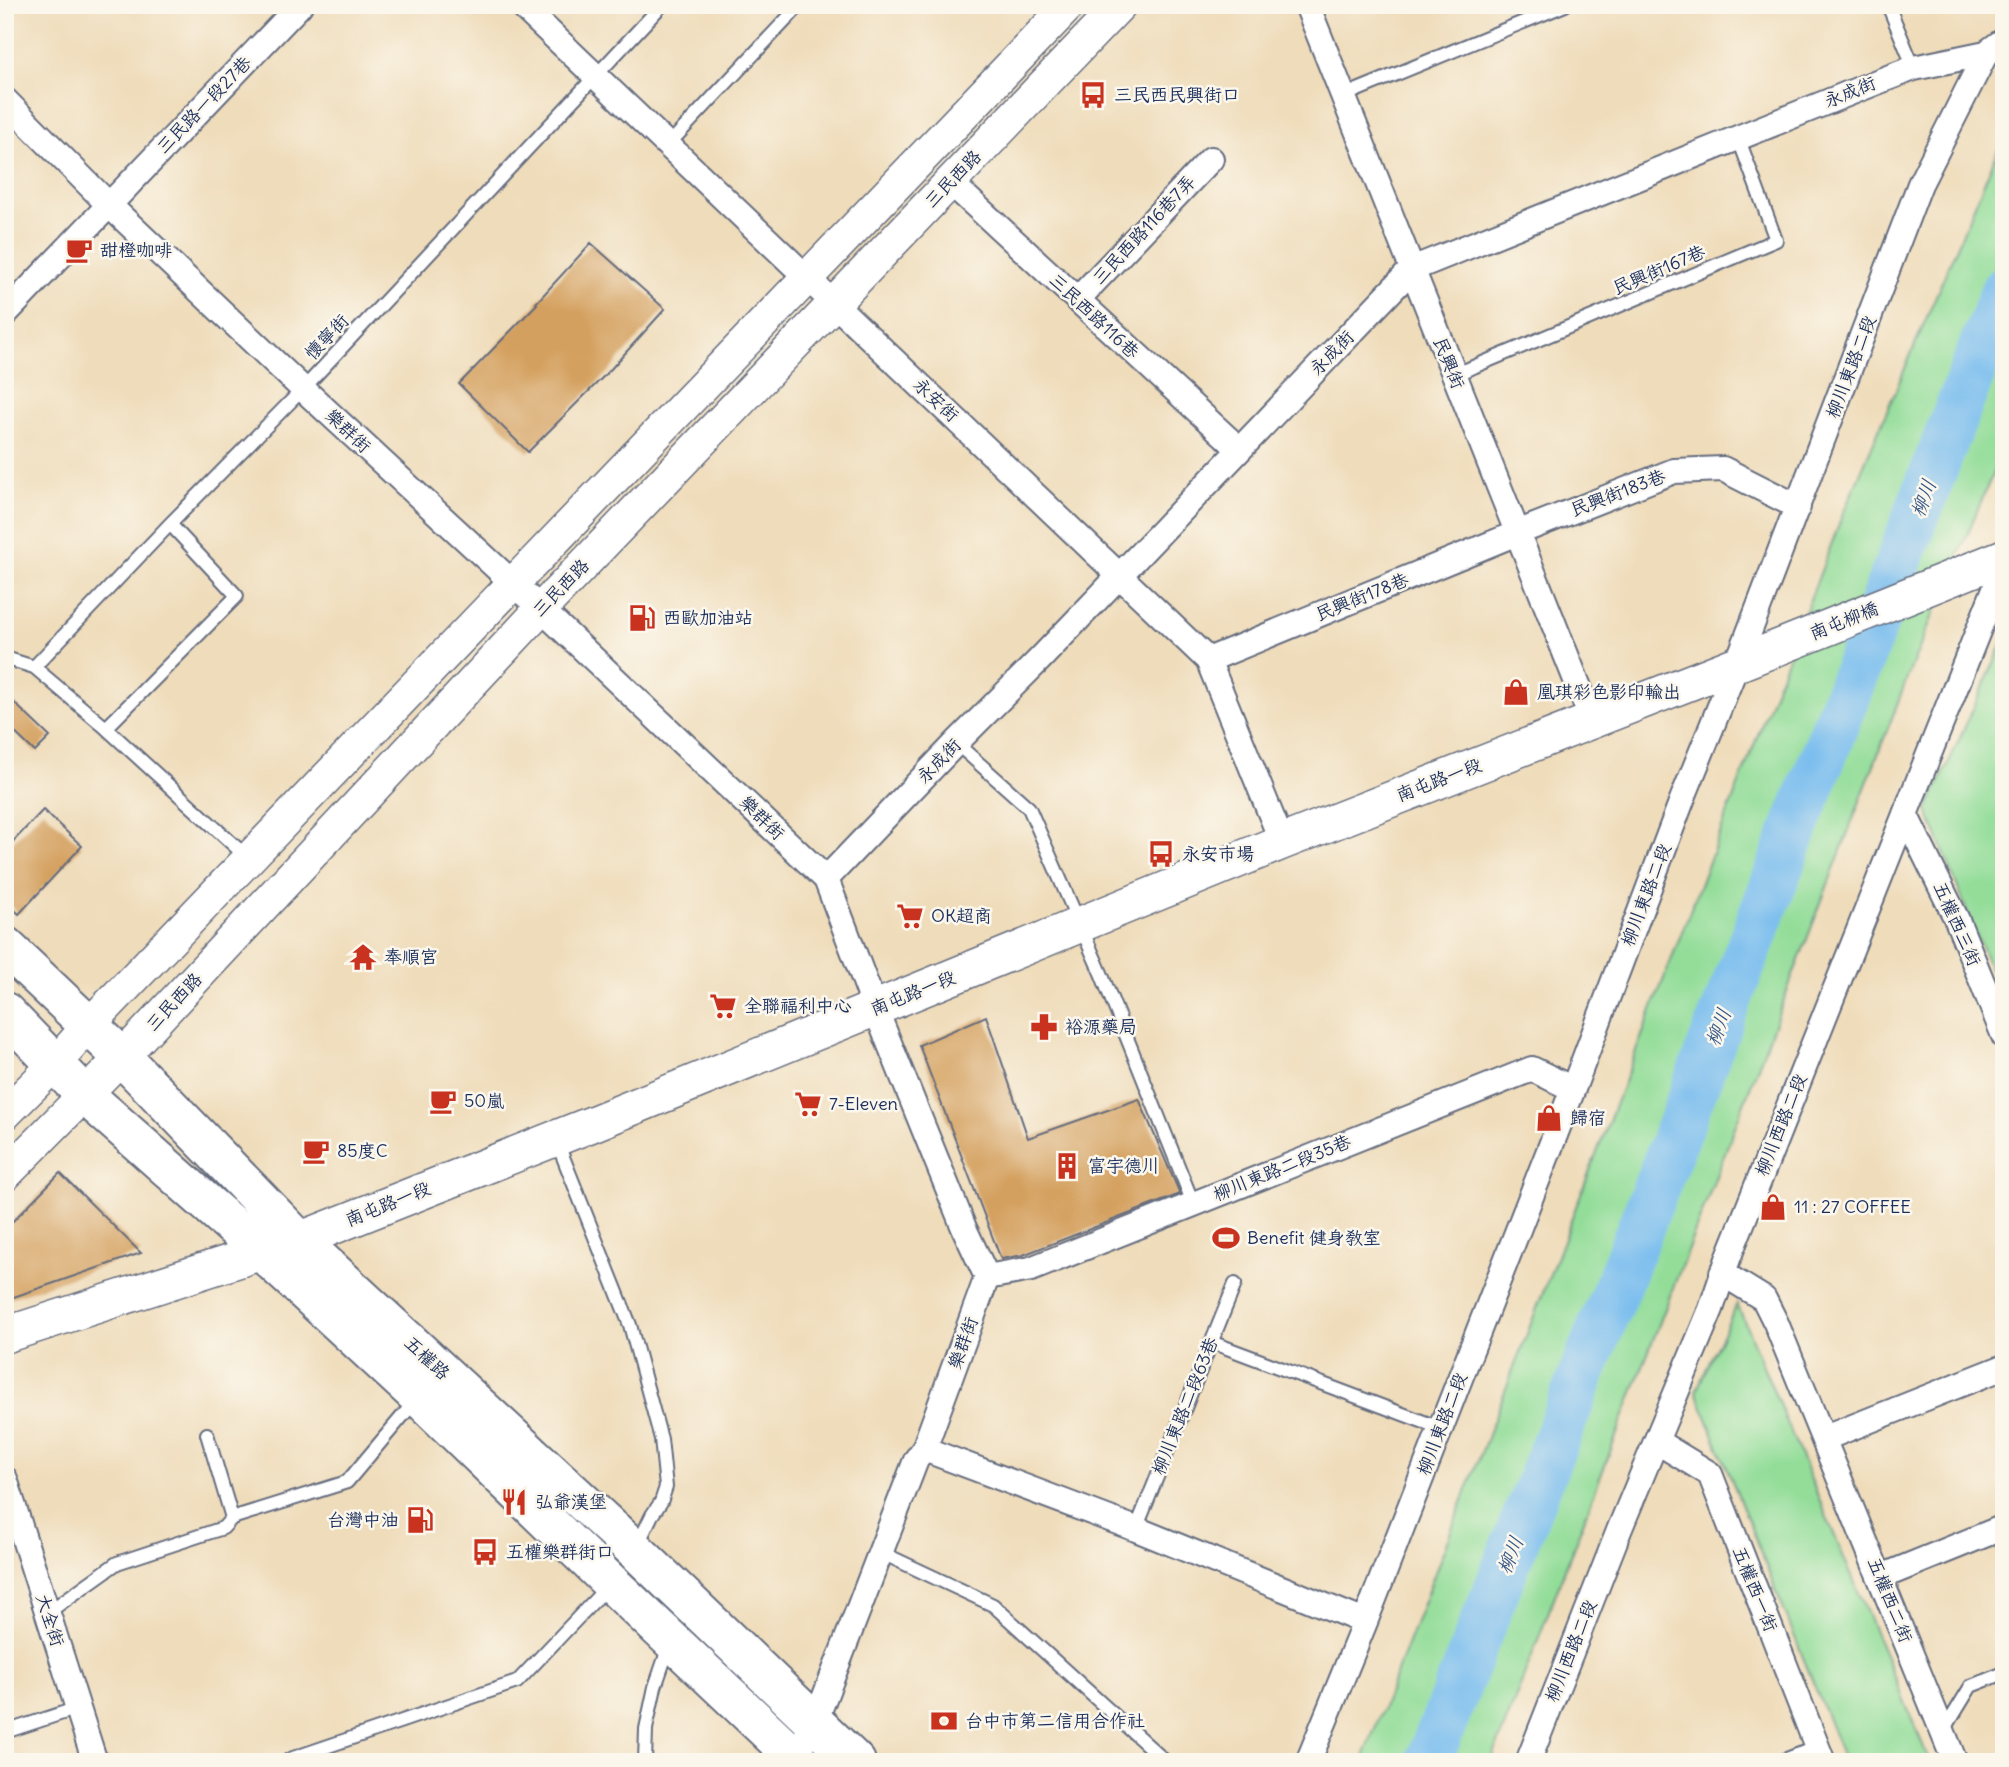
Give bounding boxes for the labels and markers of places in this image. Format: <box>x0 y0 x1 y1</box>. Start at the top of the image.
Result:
bus stop icon: 三民西民興街口 <box>1078 80 1108 110</box>
place label: 三民西民興街口 <box>1114 83 1240 106</box>
cafe icon: 甜橙咖啡 <box>64 235 94 265</box>
place label: 甜橙咖啡 <box>100 238 172 261</box>
fuel station icon: 西歐加油站 <box>627 603 657 633</box>
place label: 西歐加油站 <box>663 606 753 629</box>
shop icon: 凰琪彩色影印輸出 <box>1501 677 1531 707</box>
place label: 凰琪彩色影印輸出 <box>1537 680 1681 703</box>
bus stop icon: 永安市場 <box>1146 839 1176 869</box>
place label: 永安市場 <box>1182 842 1254 865</box>
supermarket icon: OK超商 <box>895 901 925 931</box>
place label: OK超商 <box>931 904 992 927</box>
temple icon: 奉順宮 <box>348 942 378 972</box>
place label: 奉順宮 <box>384 945 438 968</box>
supermarket icon: 全聯福利中心 <box>708 991 738 1021</box>
place label: 全聯福利中心 <box>744 994 852 1017</box>
pharmacy icon: 裕源藥局 <box>1029 1012 1059 1042</box>
place label: 裕源藥局 <box>1065 1015 1137 1038</box>
cafe icon: 50嵐 <box>428 1086 458 1116</box>
place label: 50嵐 <box>464 1089 504 1112</box>
supermarket icon: 7-Eleven <box>793 1089 823 1119</box>
place label: 7-Eleven <box>829 1092 898 1115</box>
shop icon: 歸宿 <box>1534 1103 1564 1133</box>
place label: 歸宿 <box>1570 1106 1606 1129</box>
cafe icon: 85度C <box>301 1136 331 1166</box>
place label: 85度C <box>337 1139 388 1162</box>
building icon: 富宇德川 <box>1052 1151 1082 1181</box>
place label: 富宇德川 <box>1088 1154 1160 1177</box>
shop icon: 11 : 27 COFFEE <box>1758 1192 1788 1222</box>
place label: 11 : 27 COFFEE <box>1794 1195 1911 1218</box>
sports icon: Benefit 健身教室 <box>1211 1223 1241 1253</box>
place label: Benefit 健身教室 <box>1247 1226 1381 1249</box>
restaurant icon: 弘爺漢堡 <box>499 1487 529 1517</box>
place label: 弘爺漢堡 <box>535 1490 607 1513</box>
fuel station icon: 台灣中油 <box>405 1505 435 1535</box>
place label: 台灣中油 <box>327 1508 399 1531</box>
bus stop icon: 五權樂群街口 <box>470 1537 500 1567</box>
place label: 五權樂群街口 <box>506 1540 614 1563</box>
bank icon: 台中市第二信用合作社 <box>929 1706 959 1736</box>
place label: 台中市第二信用合作社 <box>965 1709 1145 1732</box>

